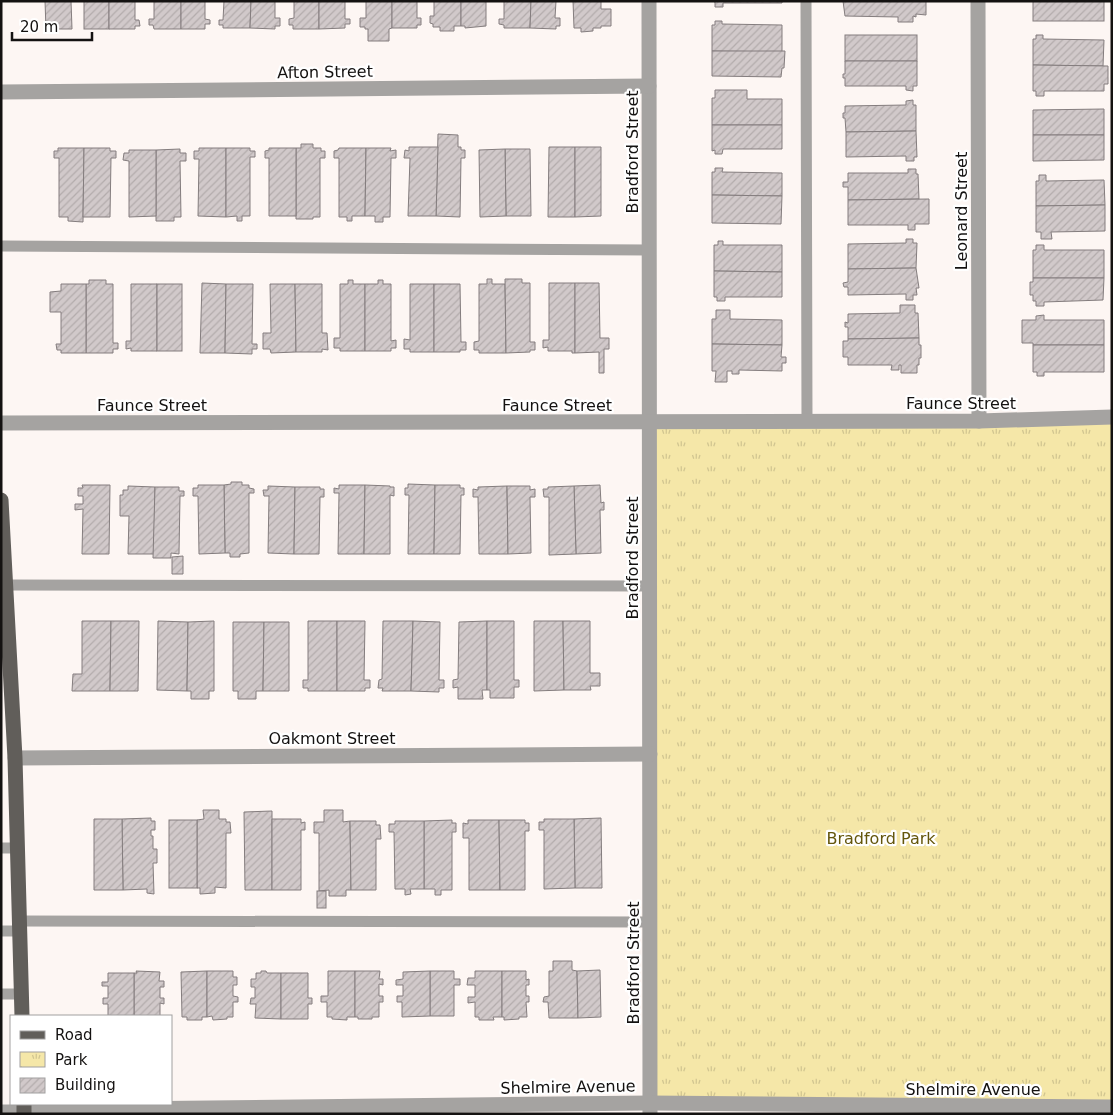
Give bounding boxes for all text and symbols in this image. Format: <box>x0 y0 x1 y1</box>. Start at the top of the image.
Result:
scale bar <box>12 10 92 42</box>
text: 20 m <box>20 18 58 36</box>
street label: Afton Street <box>277 62 373 82</box>
street label: Bradford Street <box>623 90 642 214</box>
street label: Leonard Street <box>952 152 971 270</box>
street label: Faunce Street <box>906 394 1016 413</box>
street label: Faunce Street <box>97 396 207 415</box>
street label: Faunce Street <box>502 396 612 415</box>
street label: Bradford Street <box>623 496 642 620</box>
street label: Oakmont Street <box>268 729 396 748</box>
park label: Bradford Park <box>826 829 936 848</box>
street label: Bradford Street <box>624 901 643 1025</box>
legend <box>10 1015 172 1105</box>
text: Road <box>55 1026 93 1044</box>
text: Park <box>55 1051 88 1069</box>
text: Building <box>55 1076 116 1094</box>
street label: Shelmire Avenue <box>500 1076 636 1098</box>
street label: Shelmire Avenue <box>905 1080 1041 1099</box>

